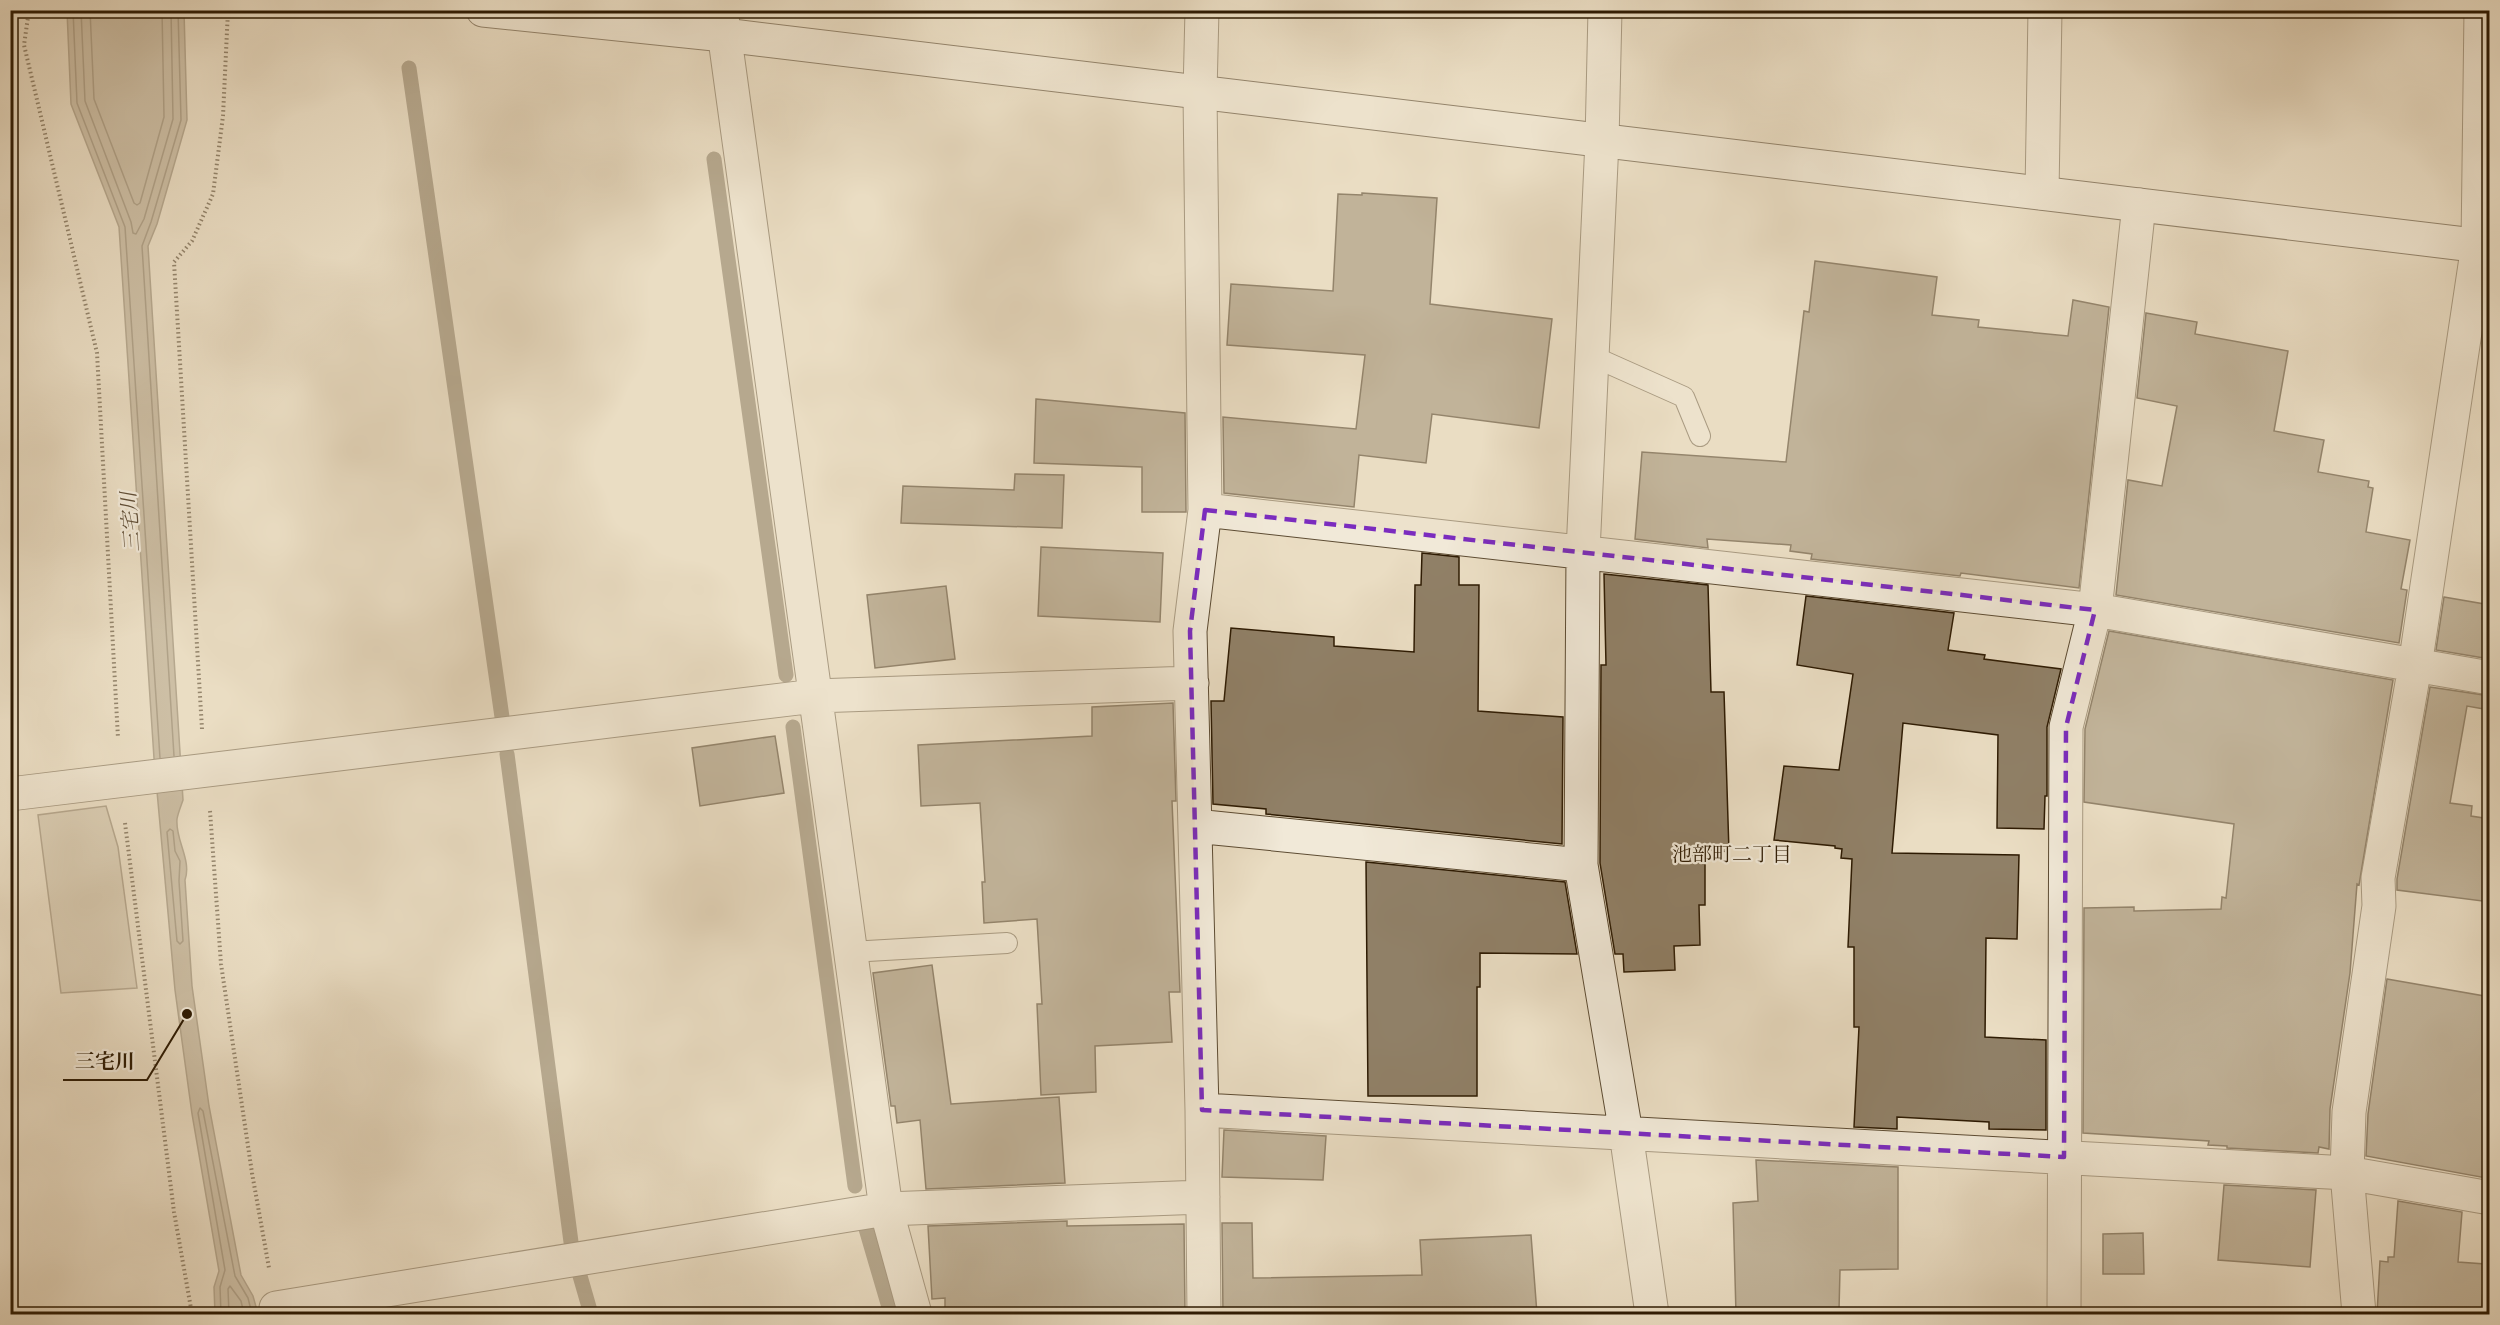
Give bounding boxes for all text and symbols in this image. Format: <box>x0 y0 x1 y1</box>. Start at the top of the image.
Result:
water label: 三宅川 <box>116 489 144 553</box>
district label: 池部町二丁目 <box>1672 842 1792 866</box>
callout: 三宅川 <box>63 1042 147 1080</box>
text: 三宅川 <box>75 1049 135 1073</box>

